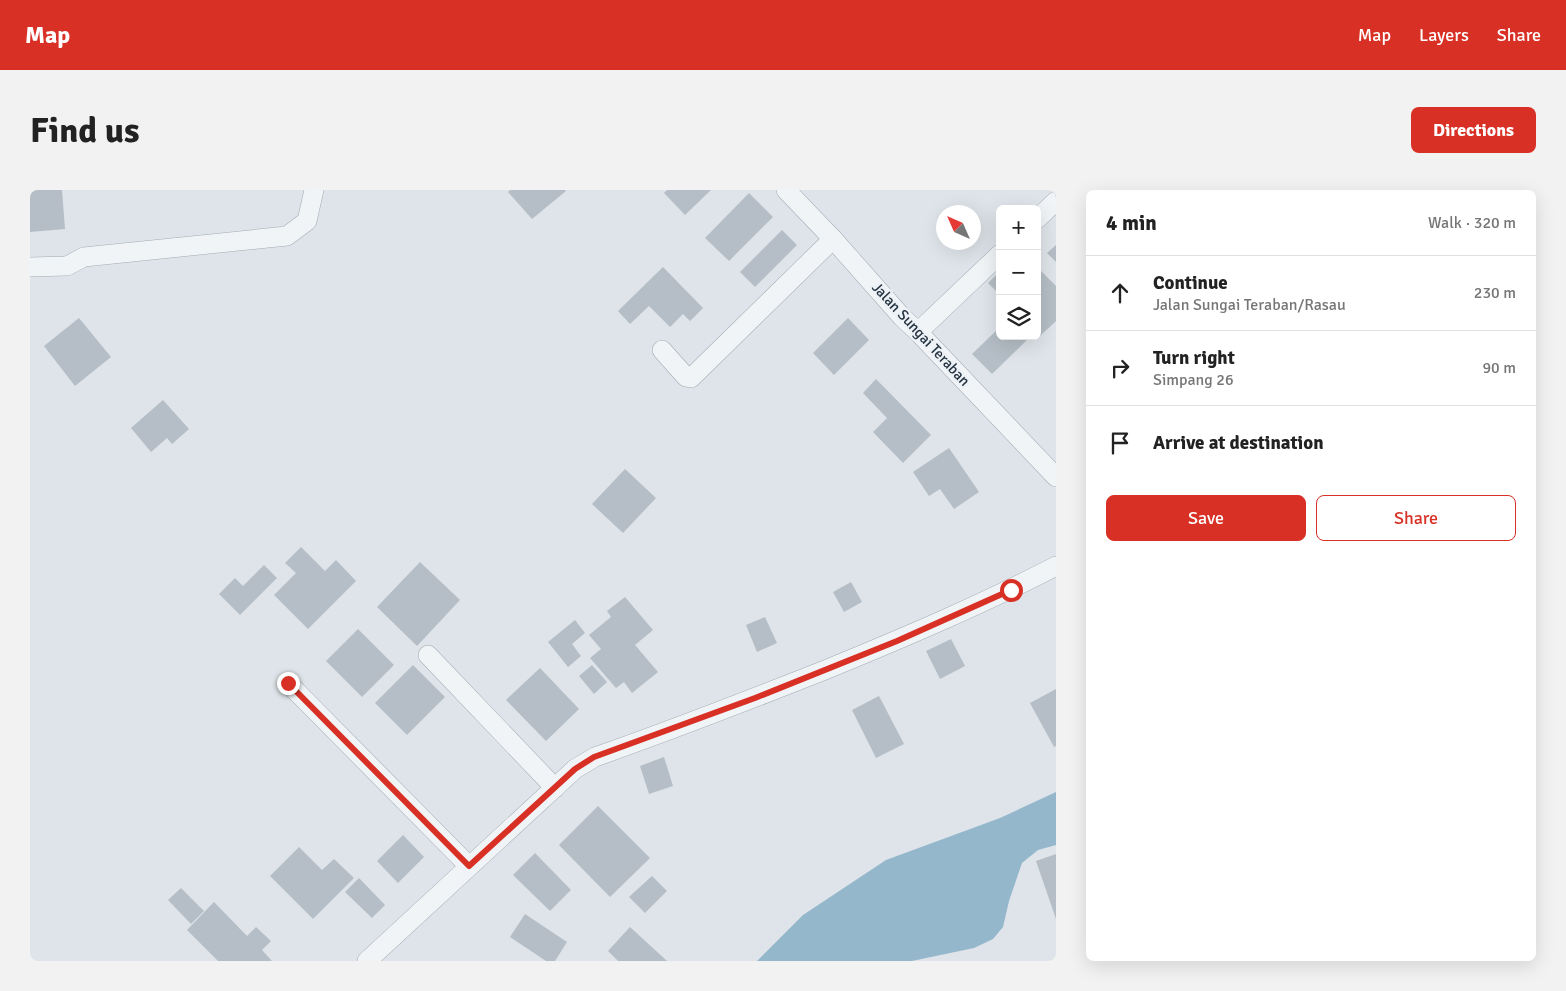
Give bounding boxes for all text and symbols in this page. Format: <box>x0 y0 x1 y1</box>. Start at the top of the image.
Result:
text: Map <box>25 20 70 50</box>
text: Map <box>1358 24 1391 46</box>
text: Layers <box>1419 24 1469 46</box>
text: Share <box>1497 24 1541 46</box>
button: Directions <box>1411 107 1536 153</box>
text: Find us <box>30 109 140 152</box>
north arrow <box>936 205 981 250</box>
map controls <box>996 205 1041 340</box>
button: + <box>996 205 1041 250</box>
text: 4 min <box>1106 210 1157 236</box>
text: Walk · 320 m <box>1428 213 1516 233</box>
button: − <box>996 250 1041 295</box>
text: Continue <box>1153 271 1228 295</box>
street label: Jalan Sungai Teraban <box>868 278 974 390</box>
icon: ahead <box>1106 279 1134 307</box>
text: 230 m <box>1474 283 1516 303</box>
button: layers <box>996 295 1041 340</box>
text: Jalan Sungai Teraban/Rasau <box>1153 295 1346 315</box>
text: Turn right <box>1153 346 1235 370</box>
icon: right <box>1106 354 1134 382</box>
text: 90 m <box>1482 358 1516 378</box>
text: Simpang 26 <box>1153 370 1234 390</box>
icon: arrive <box>1106 429 1134 457</box>
text: Arrive at destination <box>1153 431 1324 455</box>
button: Save <box>1106 495 1306 541</box>
button: Share <box>1316 495 1516 541</box>
route start <box>1000 579 1023 602</box>
route end <box>277 672 300 695</box>

